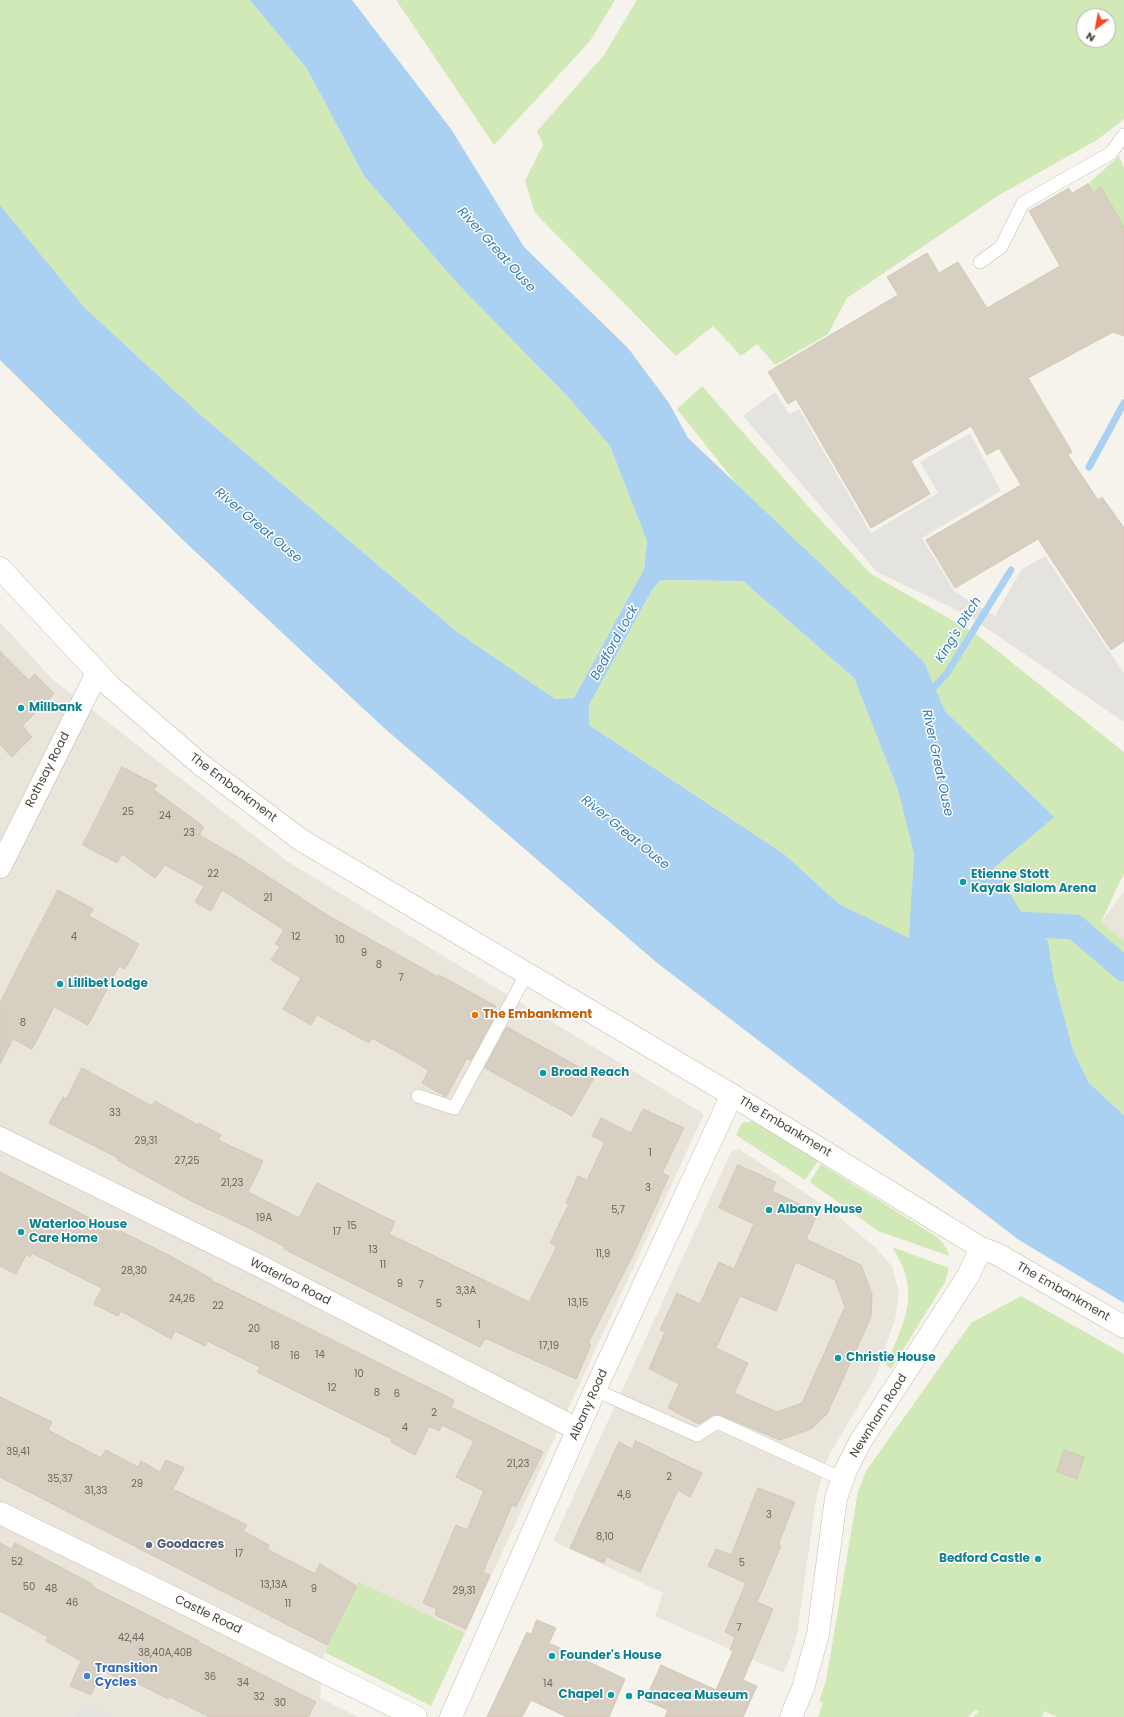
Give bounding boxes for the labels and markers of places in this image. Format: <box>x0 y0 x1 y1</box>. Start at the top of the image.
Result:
place label: Millbank <box>29 701 82 715</box>
marker: Millbank <box>16 703 26 713</box>
place label: Etienne Stott Kayak Slalom Arena <box>971 868 1096 896</box>
marker: Etienne Stott Kayak Slalom Arena <box>958 877 968 887</box>
place label: Lillibet Lodge <box>68 977 148 991</box>
marker: Lillibet Lodge <box>55 979 65 989</box>
place label: The Embankment <box>483 1008 592 1022</box>
marker: The Embankment <box>470 1010 480 1020</box>
place label: Broad Reach <box>551 1066 629 1080</box>
marker: Broad Reach <box>538 1068 548 1078</box>
place label: Albany House <box>777 1203 862 1217</box>
marker: Albany House <box>764 1205 774 1215</box>
place label: Waterloo House Care Home <box>29 1218 127 1246</box>
marker: Waterloo House Care Home <box>16 1227 26 1237</box>
place label: Christie House <box>846 1351 936 1365</box>
marker: Christie House <box>833 1353 843 1363</box>
place label: Goodacres <box>157 1538 224 1552</box>
marker: Goodacres <box>144 1540 154 1550</box>
place label: Bedford Castle <box>939 1552 1030 1566</box>
marker: Bedford Castle <box>1033 1554 1043 1564</box>
place label: Founder's House <box>560 1649 662 1663</box>
marker: Founder's House <box>547 1651 557 1661</box>
place label: Transition Cycles <box>95 1662 158 1690</box>
marker: Transition Cycles <box>82 1671 92 1681</box>
place label: Chapel <box>559 1688 603 1702</box>
place label: Panacea Museum <box>637 1689 748 1703</box>
marker: Chapel <box>606 1690 616 1700</box>
marker: Panacea Museum <box>624 1691 634 1701</box>

